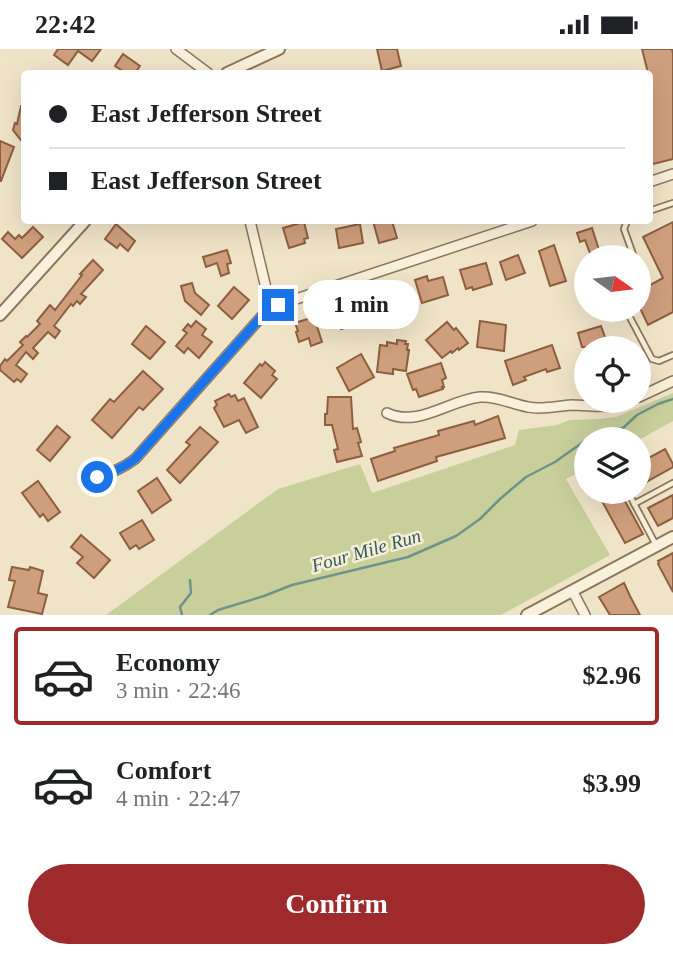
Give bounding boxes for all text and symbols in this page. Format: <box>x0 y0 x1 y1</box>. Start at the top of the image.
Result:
text: 22:42 <box>35 10 96 39</box>
text: East Jefferson Street <box>91 99 322 128</box>
text: East Jefferson Street <box>91 166 322 195</box>
north arrow <box>574 245 651 322</box>
map controls <box>574 245 651 504</box>
callout: 1 min <box>302 281 418 329</box>
route end <box>262 289 294 321</box>
text: 1 min <box>333 292 389 317</box>
button: locate <box>574 336 651 413</box>
button: layers <box>574 427 651 504</box>
route start <box>81 461 113 493</box>
water label: Four Mile Run <box>308 525 423 576</box>
icon: car <box>32 645 95 708</box>
text: Economy <box>116 648 220 677</box>
text: $2.96 <box>583 661 641 690</box>
text: 3 min · 22:46 <box>116 678 241 703</box>
icon: car <box>32 753 95 816</box>
text: Comfort <box>116 756 211 785</box>
text: $3.99 <box>583 769 641 798</box>
text: 4 min · 22:47 <box>116 786 241 811</box>
button: Confirm <box>28 864 645 944</box>

